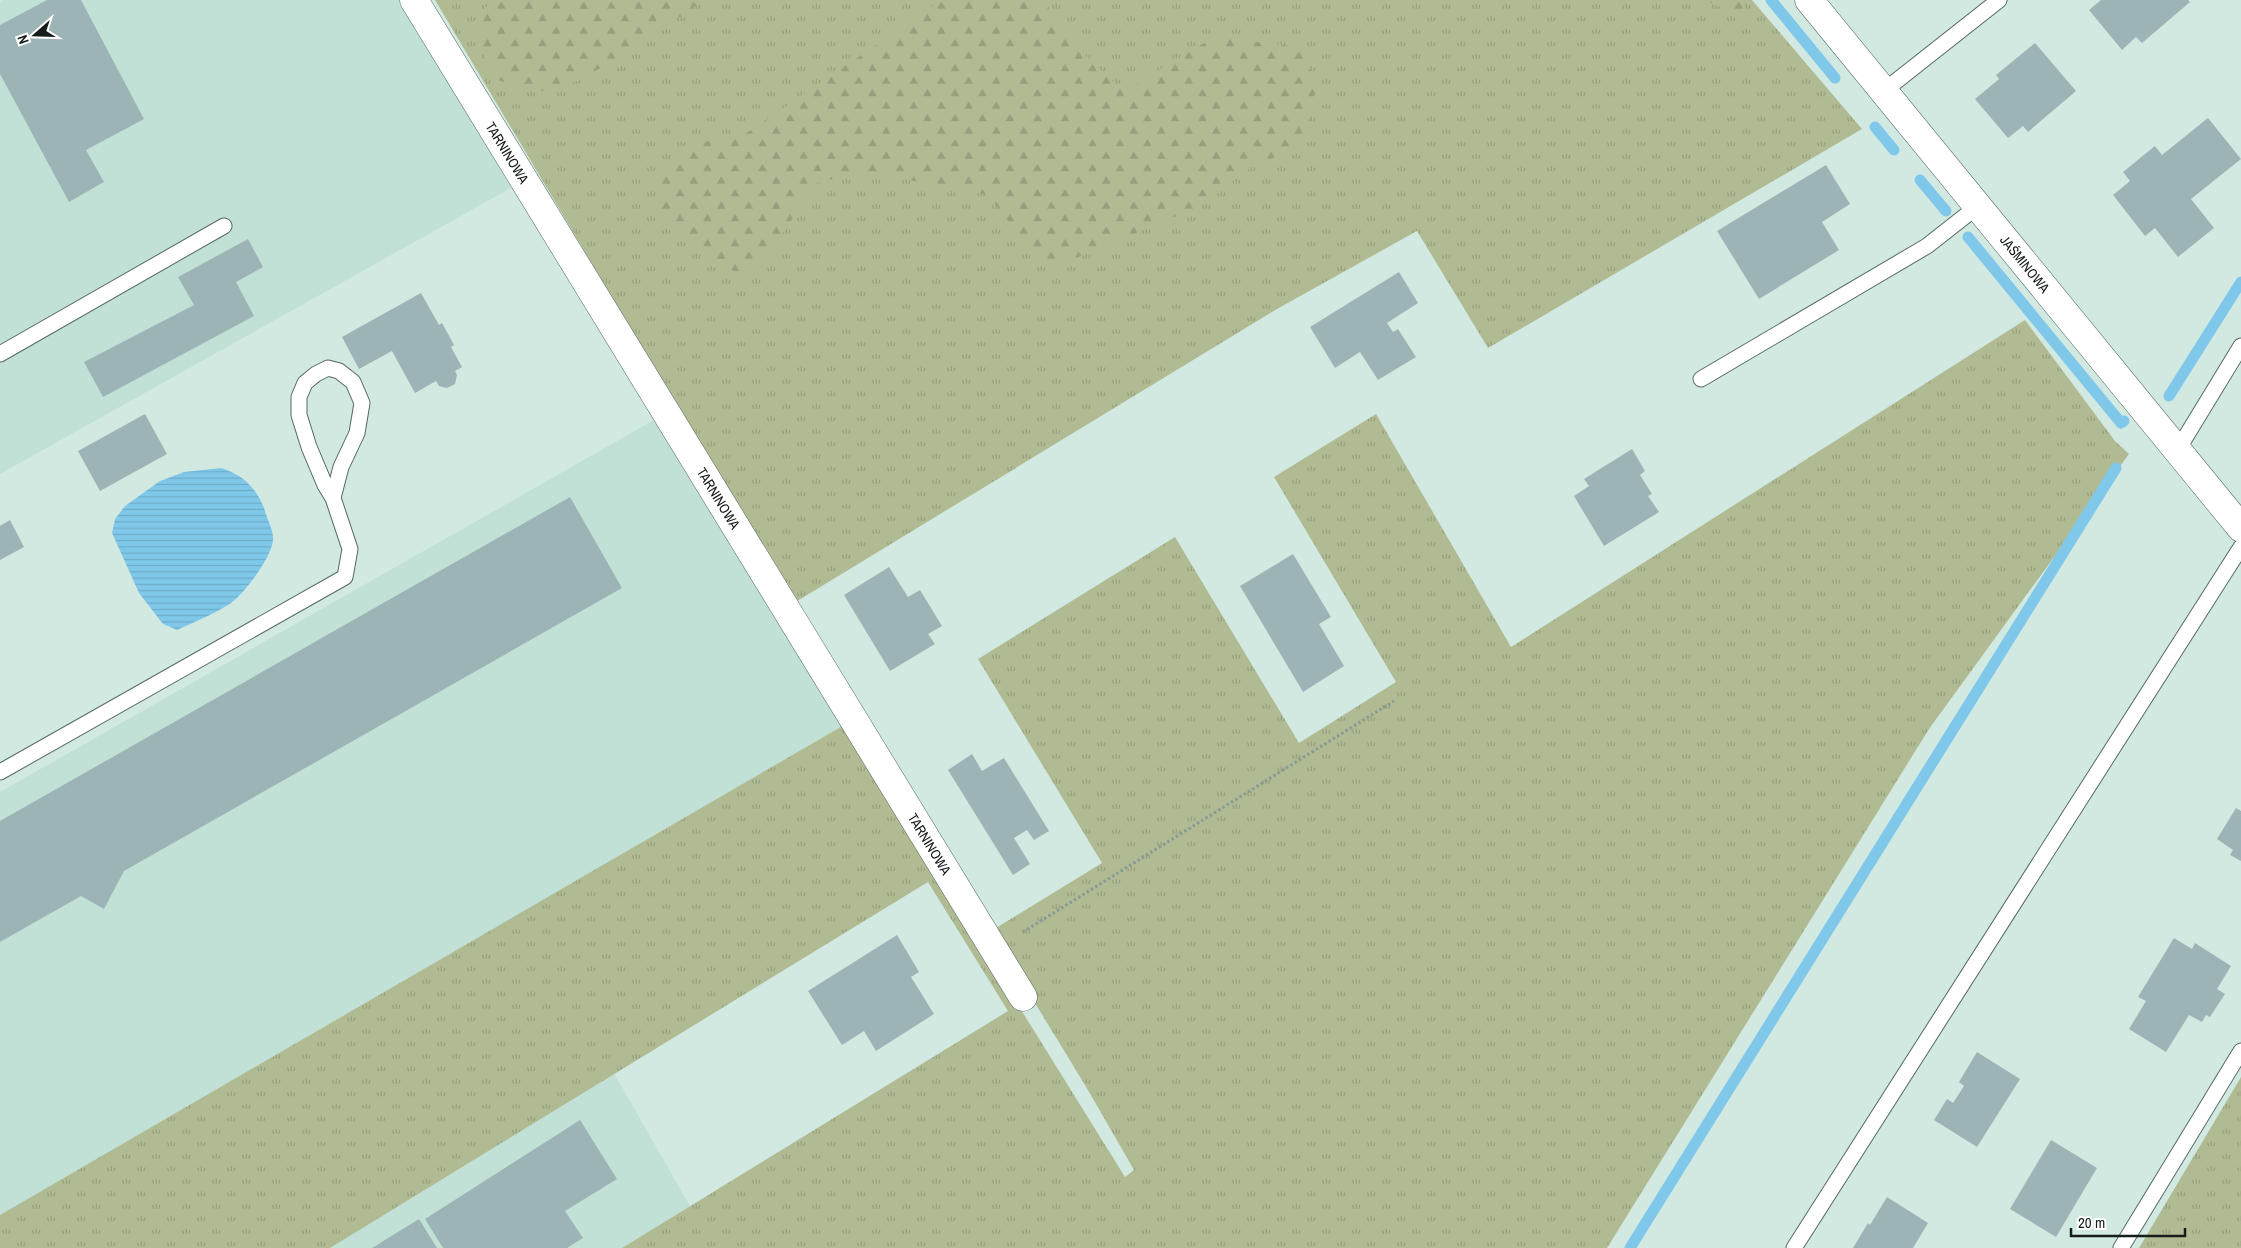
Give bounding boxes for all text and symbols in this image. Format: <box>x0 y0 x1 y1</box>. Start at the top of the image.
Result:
north arrow <box>10 10 60 60</box>
text: N <box>13 32 33 46</box>
street label: TARNINOWA <box>482 119 533 187</box>
street label: JAŚMINOWA <box>1996 231 2054 297</box>
street label: TARNINOWA <box>693 464 744 533</box>
street label: TARNINOWA <box>904 810 955 878</box>
scale bar <box>2071 1206 2185 1238</box>
text: 20 m <box>2078 1212 2105 1233</box>

